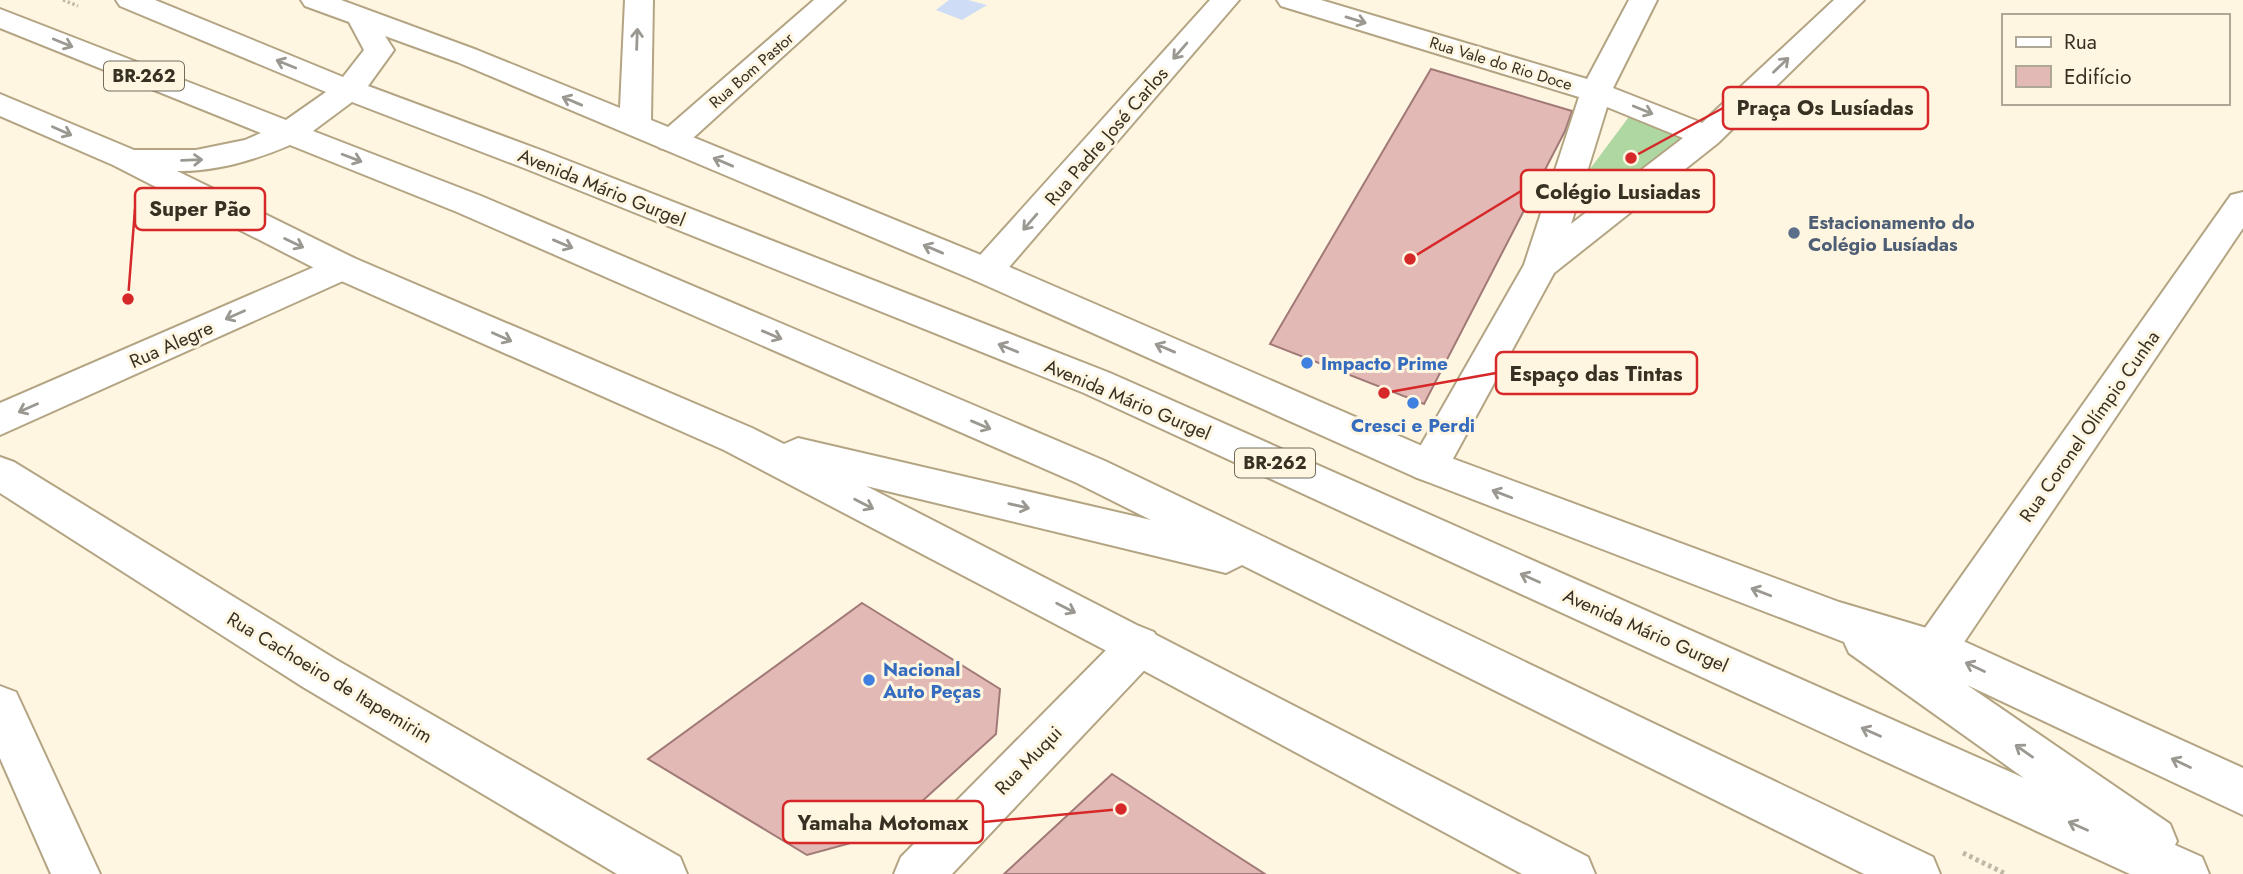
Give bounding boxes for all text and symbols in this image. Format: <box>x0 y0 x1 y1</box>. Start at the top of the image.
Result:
one-way arrow <box>1345 14 1367 27</box>
legend <box>2002 14 2229 105</box>
street label: Rua Bom Pastor <box>704 27 799 114</box>
text: Rua <box>2064 27 2097 57</box>
one-way arrow <box>631 28 644 51</box>
street label: Rua Vale do Rio Doce <box>1427 31 1575 96</box>
one-way arrow <box>52 38 74 51</box>
one-way arrow <box>1172 42 1188 60</box>
one-way arrow <box>276 56 297 69</box>
one-way arrow <box>1773 57 1790 74</box>
street label: Rua Padre José Carlos <box>1038 61 1175 212</box>
road number: BR-262 <box>104 62 184 90</box>
text: Edifício <box>2064 62 2131 92</box>
callout: Praça Os Lusíadas <box>1723 87 1928 129</box>
one-way arrow <box>562 93 584 106</box>
text: Praça Os Lusíadas <box>1736 93 1914 123</box>
one-way arrow <box>1631 105 1653 118</box>
one-way arrow <box>51 125 72 138</box>
street label: Avenida Mário Gurgel <box>514 142 689 233</box>
one-way arrow <box>341 153 363 166</box>
one-way arrow <box>180 154 203 167</box>
one-way arrow <box>712 155 734 168</box>
callout: Colégio Lusiadas <box>1521 170 1714 212</box>
text: Colégio Lusiadas <box>1535 177 1701 207</box>
callout: Super Pão <box>135 188 265 230</box>
text: Super Pão <box>149 194 251 224</box>
place label: Estacionamento do Colégio Lusíadas <box>1808 209 1975 258</box>
one-way arrow <box>1022 213 1038 231</box>
marker: Estacionamento do Colégio Lusíadas <box>1786 225 1802 241</box>
one-way arrow <box>283 237 304 251</box>
one-way arrow <box>552 239 573 252</box>
one-way arrow <box>923 242 944 255</box>
one-way arrow <box>225 309 247 322</box>
street label: Rua Alegre <box>125 314 218 375</box>
street label: Rua Coronel Olímpio Cunha <box>2013 325 2166 528</box>
one-way arrow <box>761 329 782 342</box>
one-way arrow <box>491 331 512 344</box>
one-way arrow <box>997 340 1019 353</box>
one-way arrow <box>1154 341 1176 354</box>
place label: Impacto Prime <box>1321 350 1448 377</box>
street label: Avenida Mário Gurgel <box>1041 352 1215 447</box>
callout: Espaço das Tintas <box>1496 352 1697 394</box>
marker: Impacto Prime <box>1299 355 1315 371</box>
text: Espaço das Tintas <box>1510 359 1683 389</box>
marker: Cresci e Perdi <box>1405 395 1421 411</box>
one-way arrow <box>18 402 39 415</box>
place label: Cresci e Perdi <box>1351 412 1475 439</box>
one-way arrow <box>969 419 991 432</box>
road number: BR-262 <box>1235 448 1315 477</box>
one-way arrow <box>1492 486 1514 499</box>
one-way arrow <box>853 498 874 512</box>
one-way arrow <box>1007 500 1030 513</box>
one-way arrow <box>1519 571 1541 584</box>
street label: Avenida Mário Gurgel <box>1559 582 1733 679</box>
one-way arrow <box>1750 584 1772 597</box>
one-way arrow <box>1055 602 1076 616</box>
street label: Rua Cachoeiro de Itapemirim <box>222 605 438 750</box>
place label: Nacional Auto Peças <box>882 656 981 705</box>
one-way arrow <box>1965 660 1986 674</box>
marker: Nacional Auto Peças <box>861 672 877 688</box>
street label: Rua Muqui <box>989 720 1068 801</box>
one-way arrow <box>1861 725 1882 738</box>
one-way arrow <box>2015 744 2034 758</box>
one-way arrow <box>2171 756 2192 770</box>
callout: Yamaha Motomax <box>783 801 983 843</box>
text: Yamaha Motomax <box>796 808 969 838</box>
one-way arrow <box>2068 819 2089 832</box>

